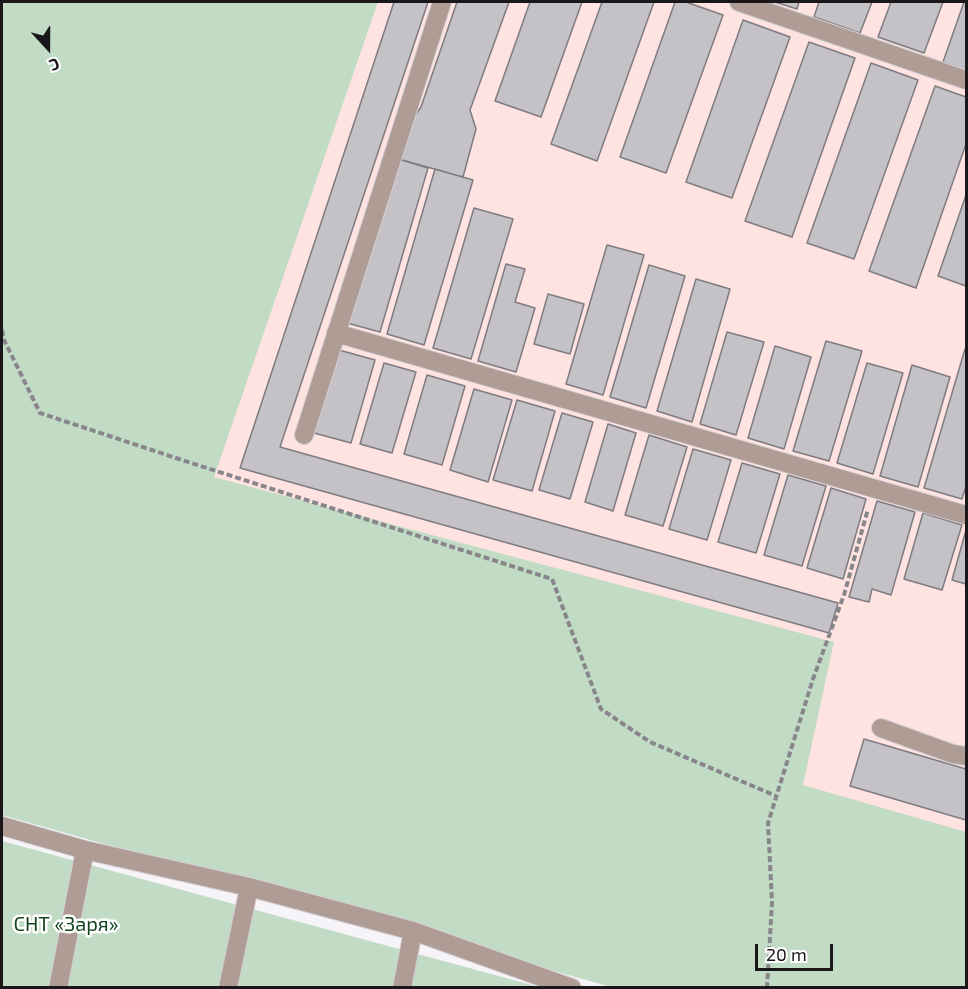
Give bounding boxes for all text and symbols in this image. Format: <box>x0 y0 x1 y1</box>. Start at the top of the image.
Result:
north arrow <box>18 18 78 78</box>
text: С <box>47 55 62 76</box>
park label: СНТ «Заря» <box>14 912 118 936</box>
scale bar <box>758 932 836 970</box>
text: 20 m <box>766 943 807 965</box>

